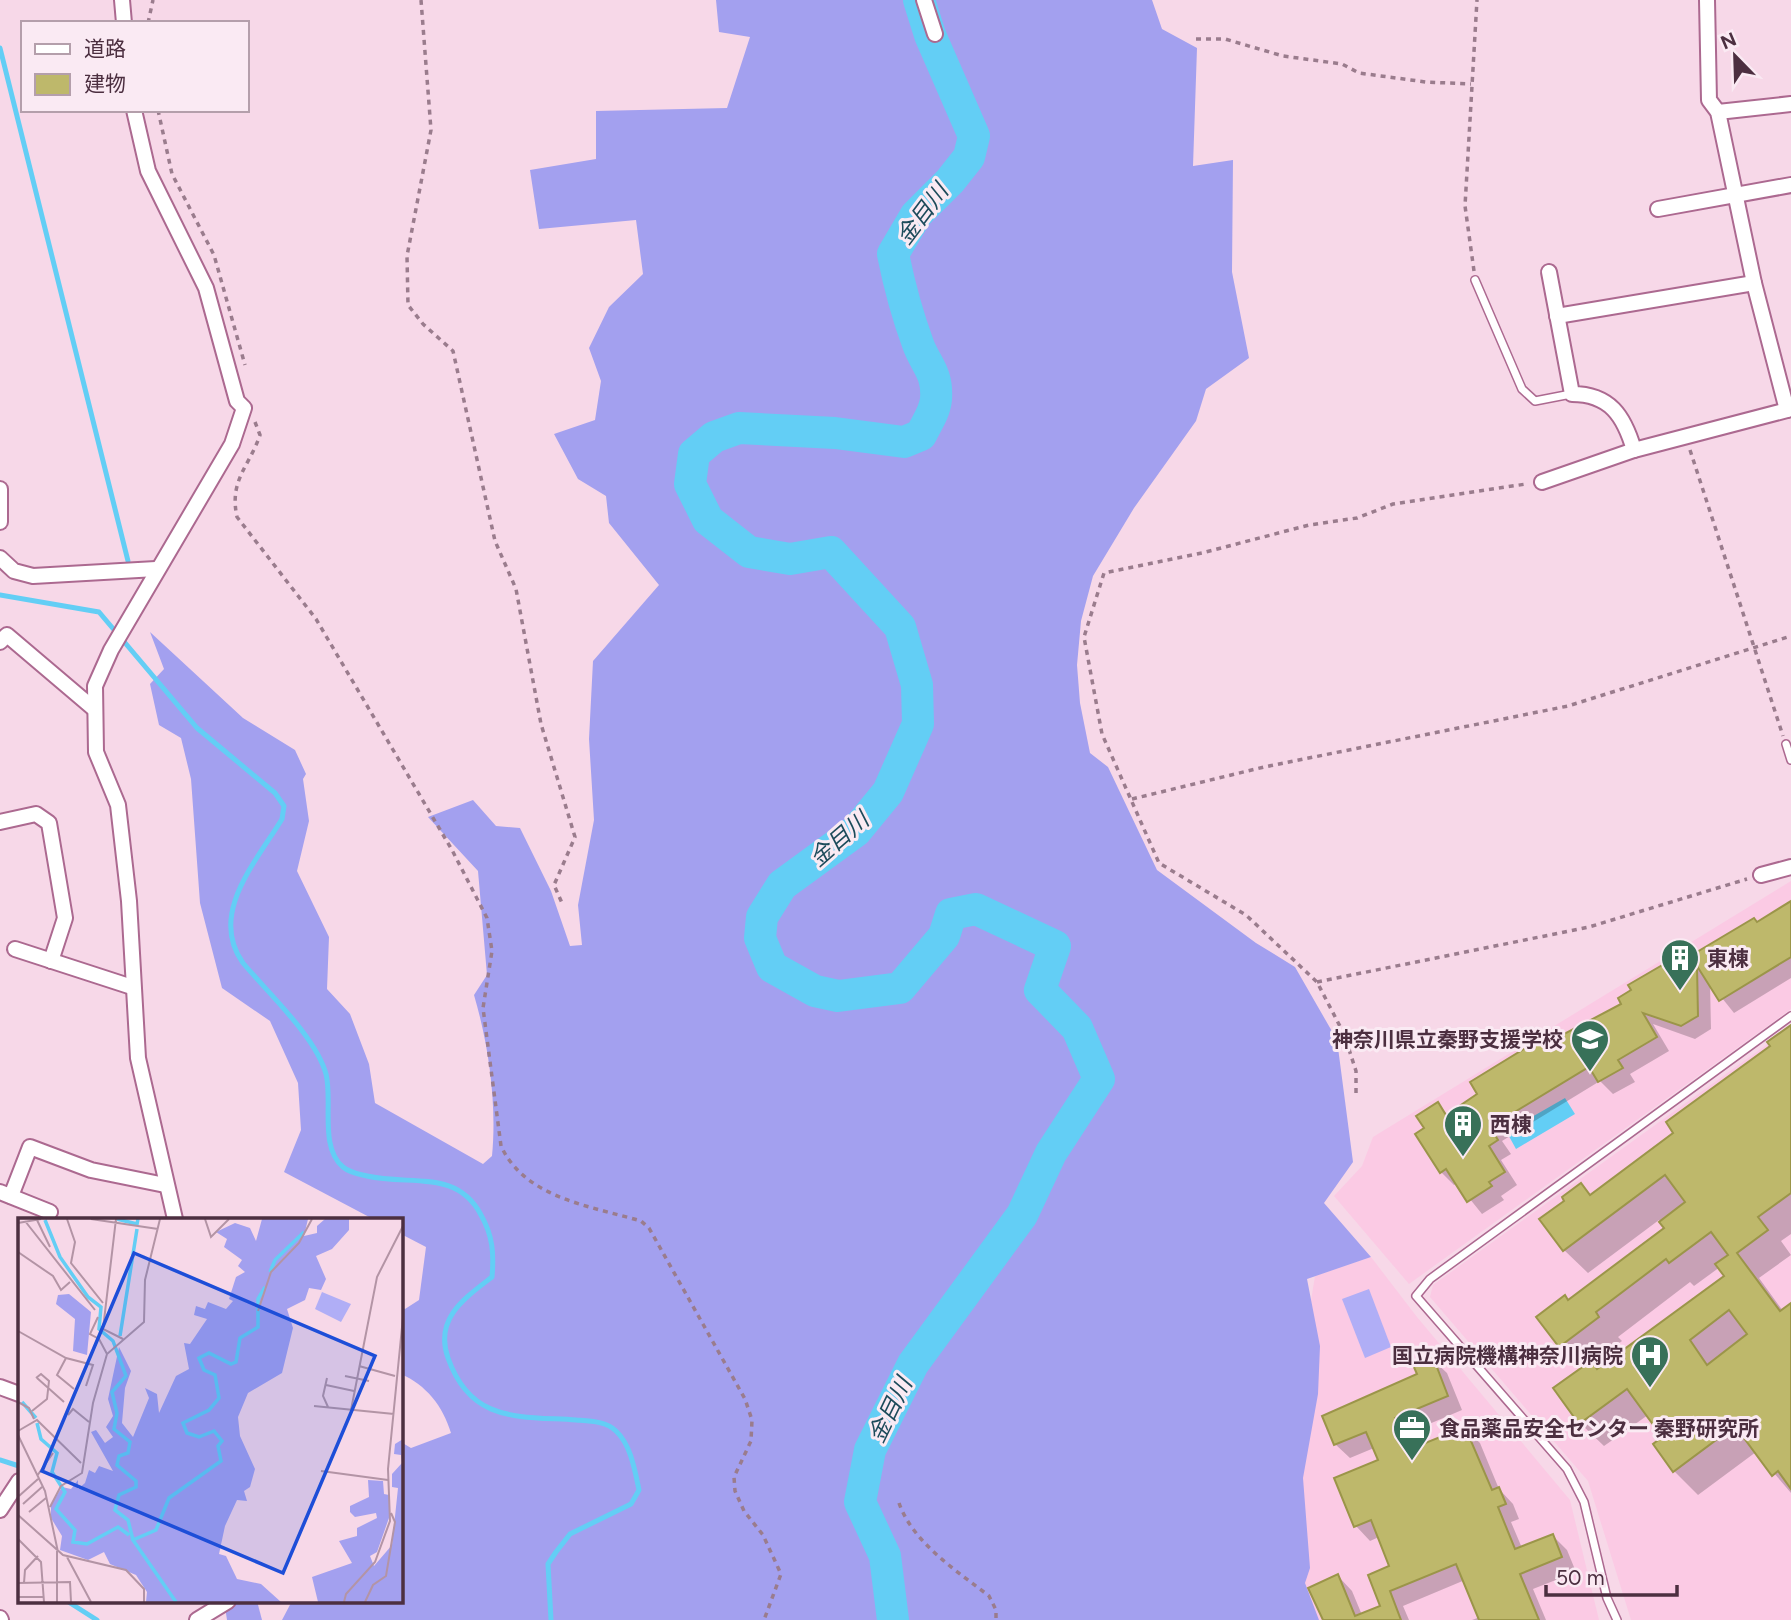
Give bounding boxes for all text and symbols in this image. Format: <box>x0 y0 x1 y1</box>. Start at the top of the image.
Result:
legend <box>21 21 248 112</box>
north arrow <box>1700 21 1770 91</box>
text: N <box>1717 27 1740 54</box>
text: 道路 <box>84 36 126 61</box>
text: 建物 <box>84 71 126 96</box>
water label: 金目川 <box>890 176 956 250</box>
water label: 金目川 <box>804 804 876 872</box>
building icon: 東棟 <box>1659 937 1701 992</box>
place label: 東棟 <box>1707 946 1749 971</box>
school or university icon: 神奈川県立秦野支援学校 <box>1569 1018 1611 1073</box>
place label: 神奈川県立秦野支援学校 <box>1332 1027 1563 1052</box>
building icon: 西棟 <box>1442 1103 1484 1158</box>
place label: 西棟 <box>1490 1112 1532 1137</box>
inset map <box>18 1218 402 1602</box>
hospital icon: 国立病院機構神奈川病院 <box>1629 1334 1671 1389</box>
place label: 国立病院機構神奈川病院 <box>1392 1343 1623 1368</box>
water label: 金目川 <box>862 1370 919 1447</box>
office icon: 食品薬品安全センター 秦野研究所 <box>1391 1407 1433 1462</box>
place label: 食品薬品安全センター 秦野研究所 <box>1439 1416 1759 1441</box>
scale bar <box>1546 1554 1677 1598</box>
text: 50 m <box>1556 1565 1605 1590</box>

